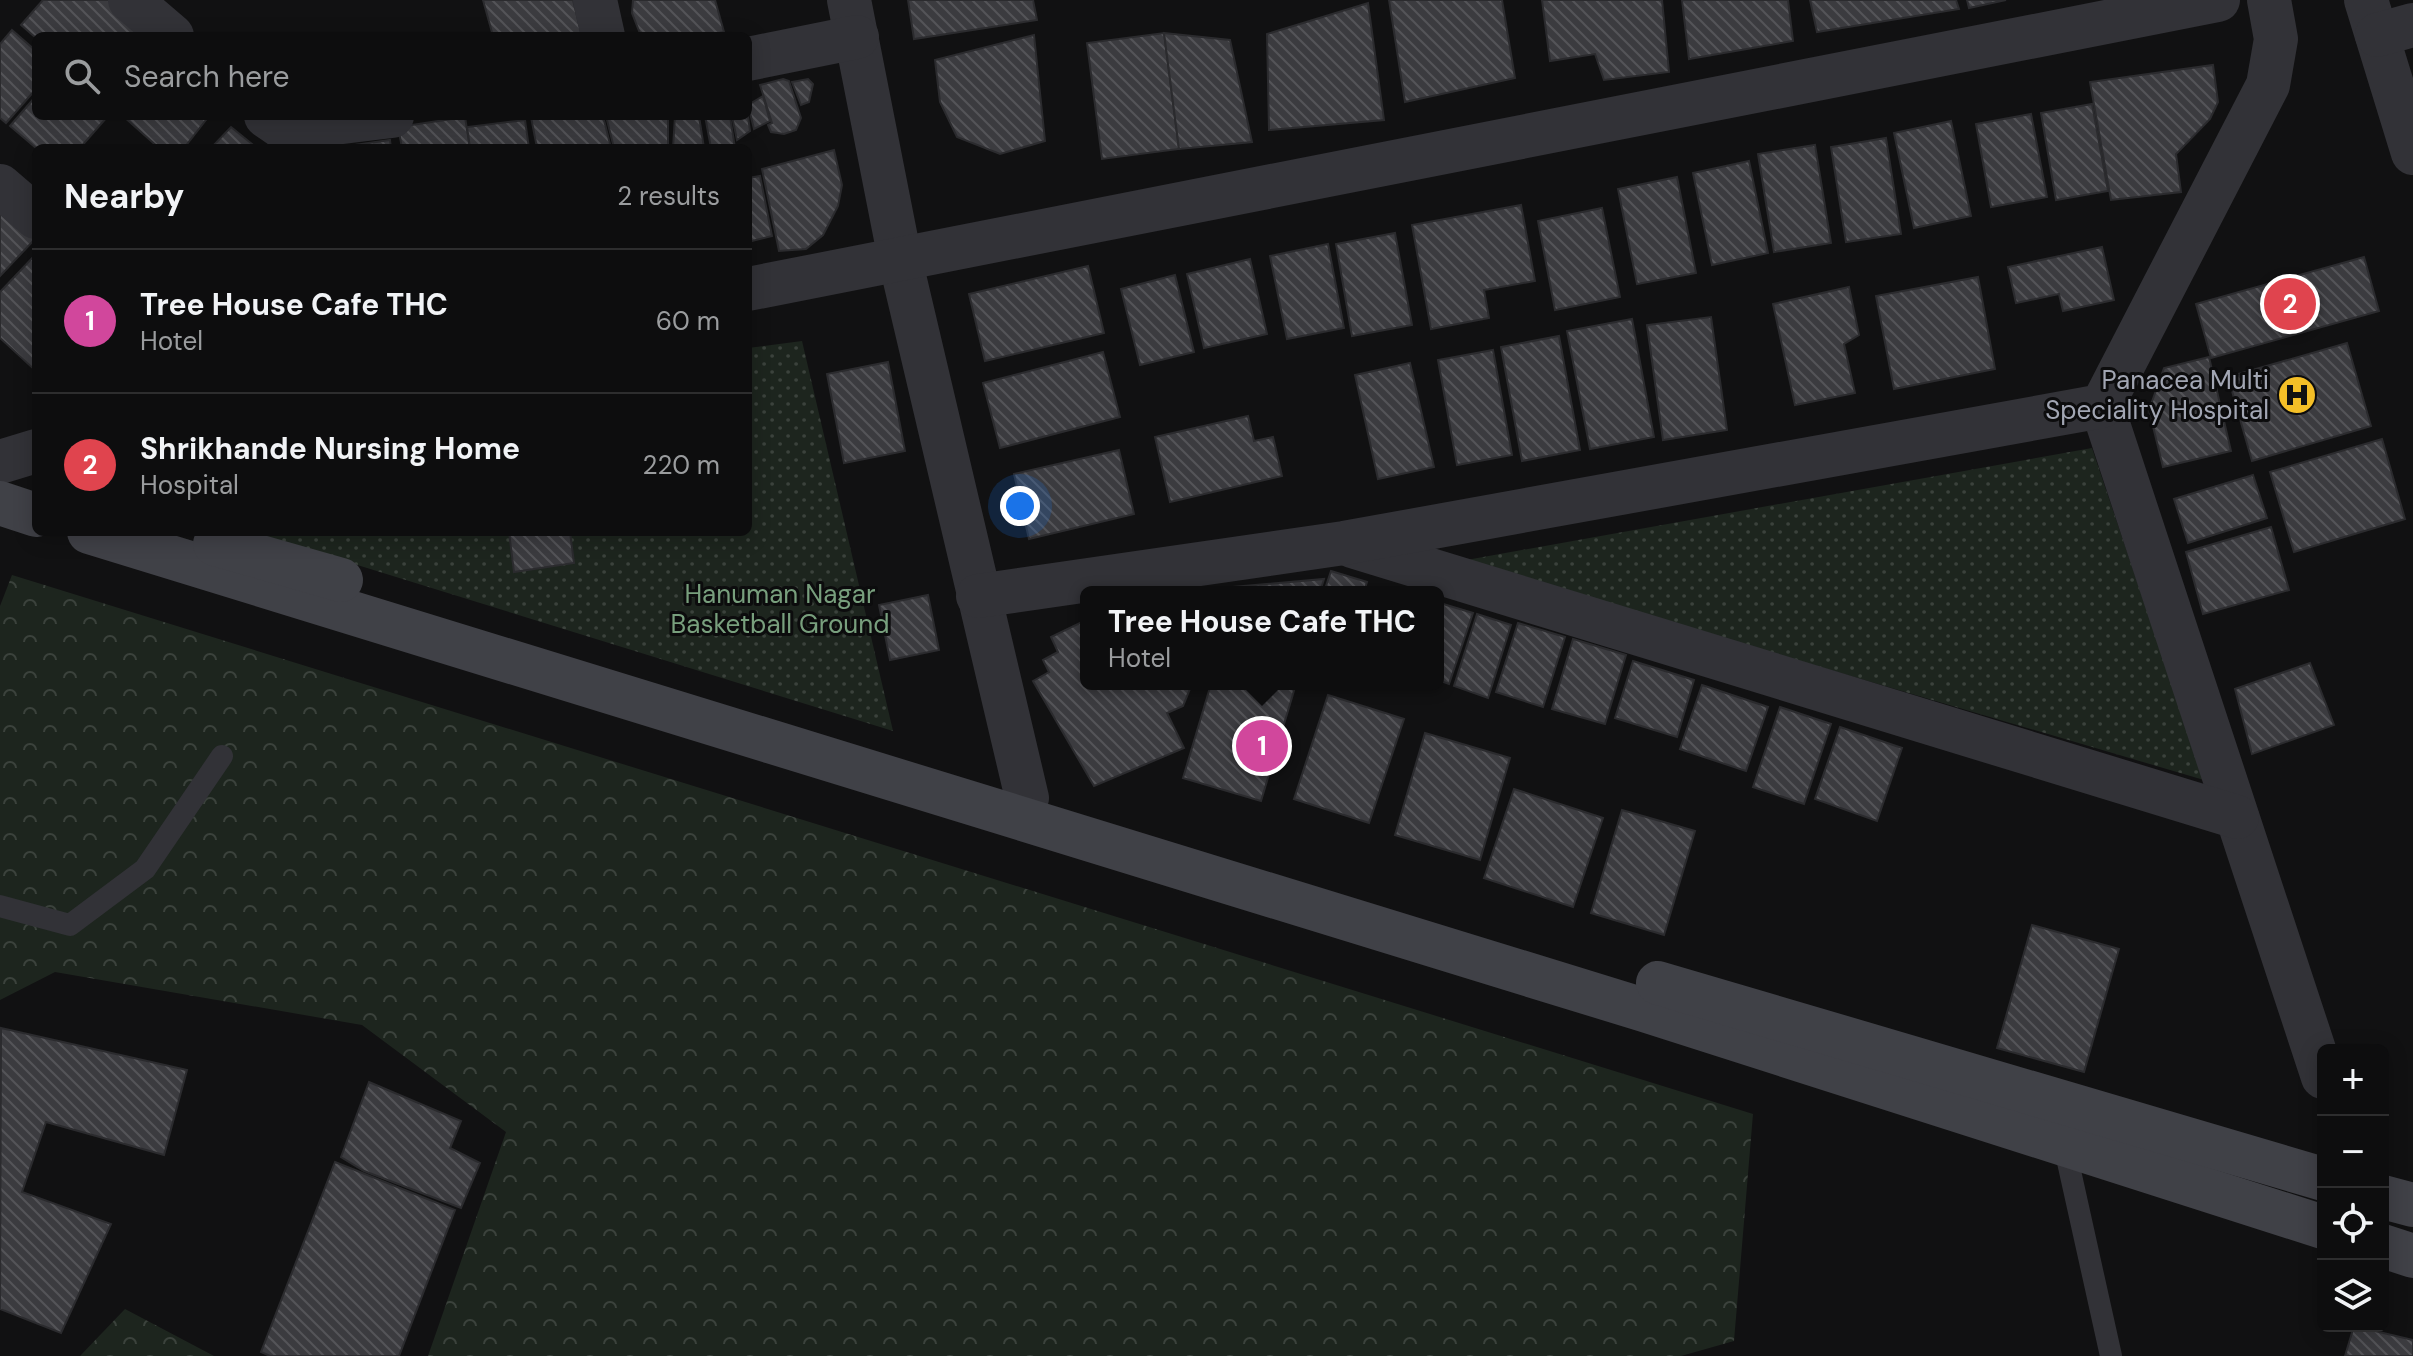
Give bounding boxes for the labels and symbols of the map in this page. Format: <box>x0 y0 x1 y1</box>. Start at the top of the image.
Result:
pin: 2 <box>2264 274 2316 334</box>
place label: Panacea Multi Speciality Hospital <box>2045 363 2269 427</box>
hospital icon: Panacea Multi Speciality Hospital <box>2276 374 2318 416</box>
your location <box>1000 486 1040 526</box>
park label: Hanuman Nagar Basketball Ground <box>671 577 889 641</box>
pin: 1 <box>1236 716 1288 776</box>

